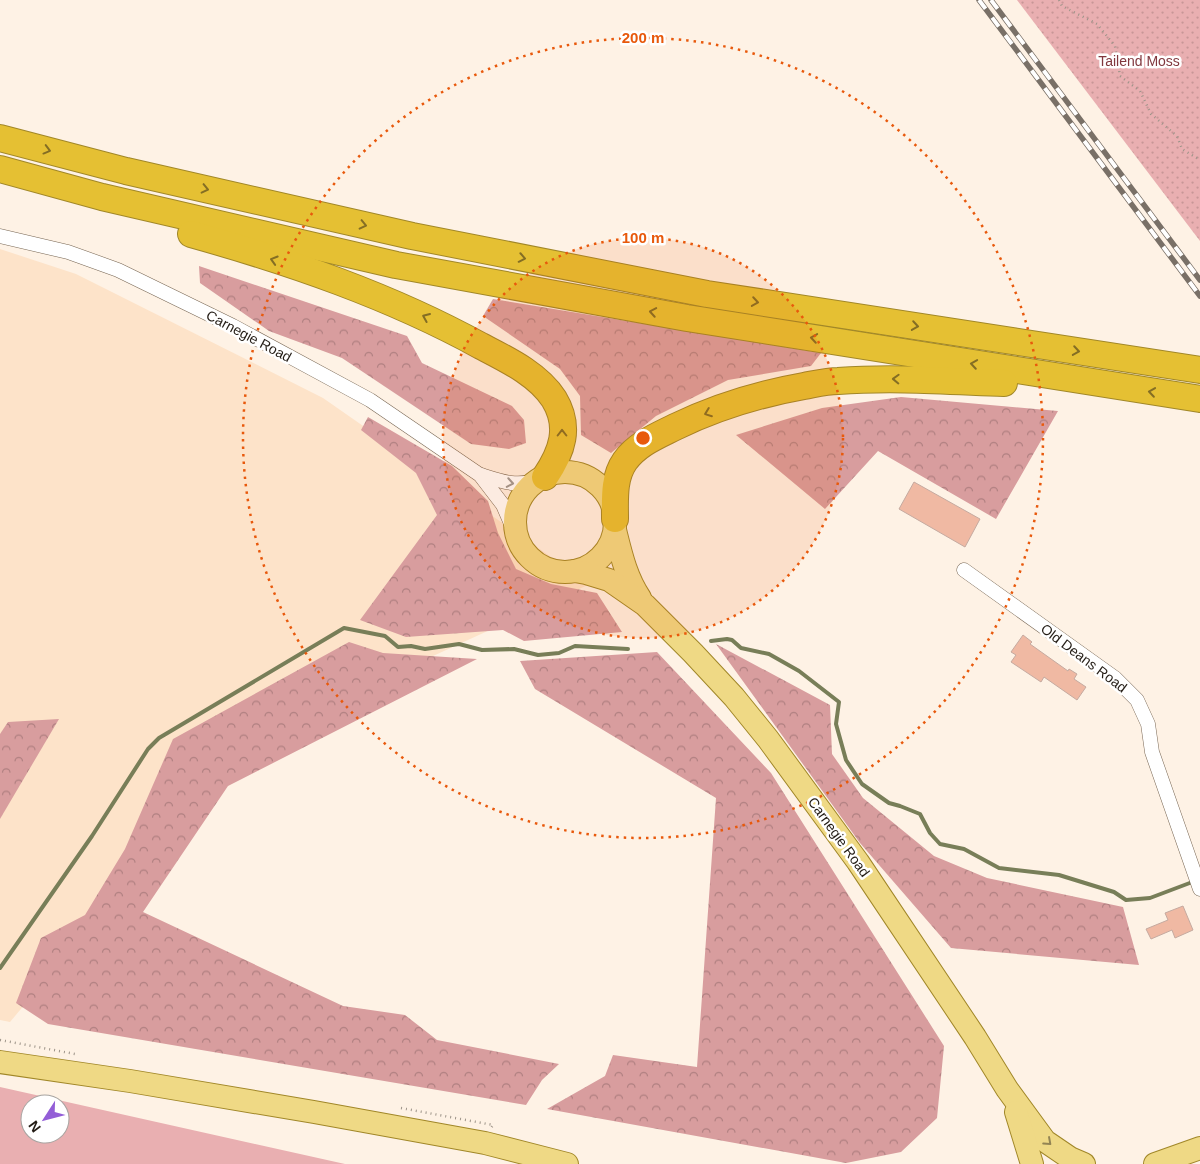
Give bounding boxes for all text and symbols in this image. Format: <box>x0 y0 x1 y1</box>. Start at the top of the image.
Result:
text: 200 m <box>622 29 664 46</box>
park label: Tailend Moss <box>1098 53 1180 69</box>
one-way arrow <box>43 145 51 155</box>
one-way arrow <box>200 183 209 194</box>
one-way arrow <box>359 219 368 230</box>
text: 100 m <box>622 229 664 246</box>
one-way arrow <box>518 252 527 263</box>
one-way arrow <box>271 255 279 265</box>
one-way arrow <box>750 296 759 306</box>
street label: Carnegie Road <box>204 307 294 365</box>
one-way arrow <box>649 307 658 317</box>
one-way arrow <box>422 313 431 324</box>
one-way arrow <box>911 321 920 331</box>
one-way arrow <box>809 334 818 344</box>
one-way arrow <box>1072 345 1080 356</box>
one-way arrow <box>970 359 978 370</box>
one-way arrow <box>892 374 900 385</box>
one-way arrow <box>1147 387 1155 398</box>
one-way arrow <box>704 407 713 417</box>
one-way arrow <box>557 428 567 436</box>
centre of rings <box>634 429 652 447</box>
one-way arrow <box>505 477 514 487</box>
street label: Old Deans Road <box>1038 620 1130 696</box>
street label: Carnegie Road <box>805 794 873 880</box>
north arrow <box>20 1094 70 1144</box>
text: N <box>25 1118 44 1135</box>
one-way arrow <box>1042 1136 1051 1145</box>

